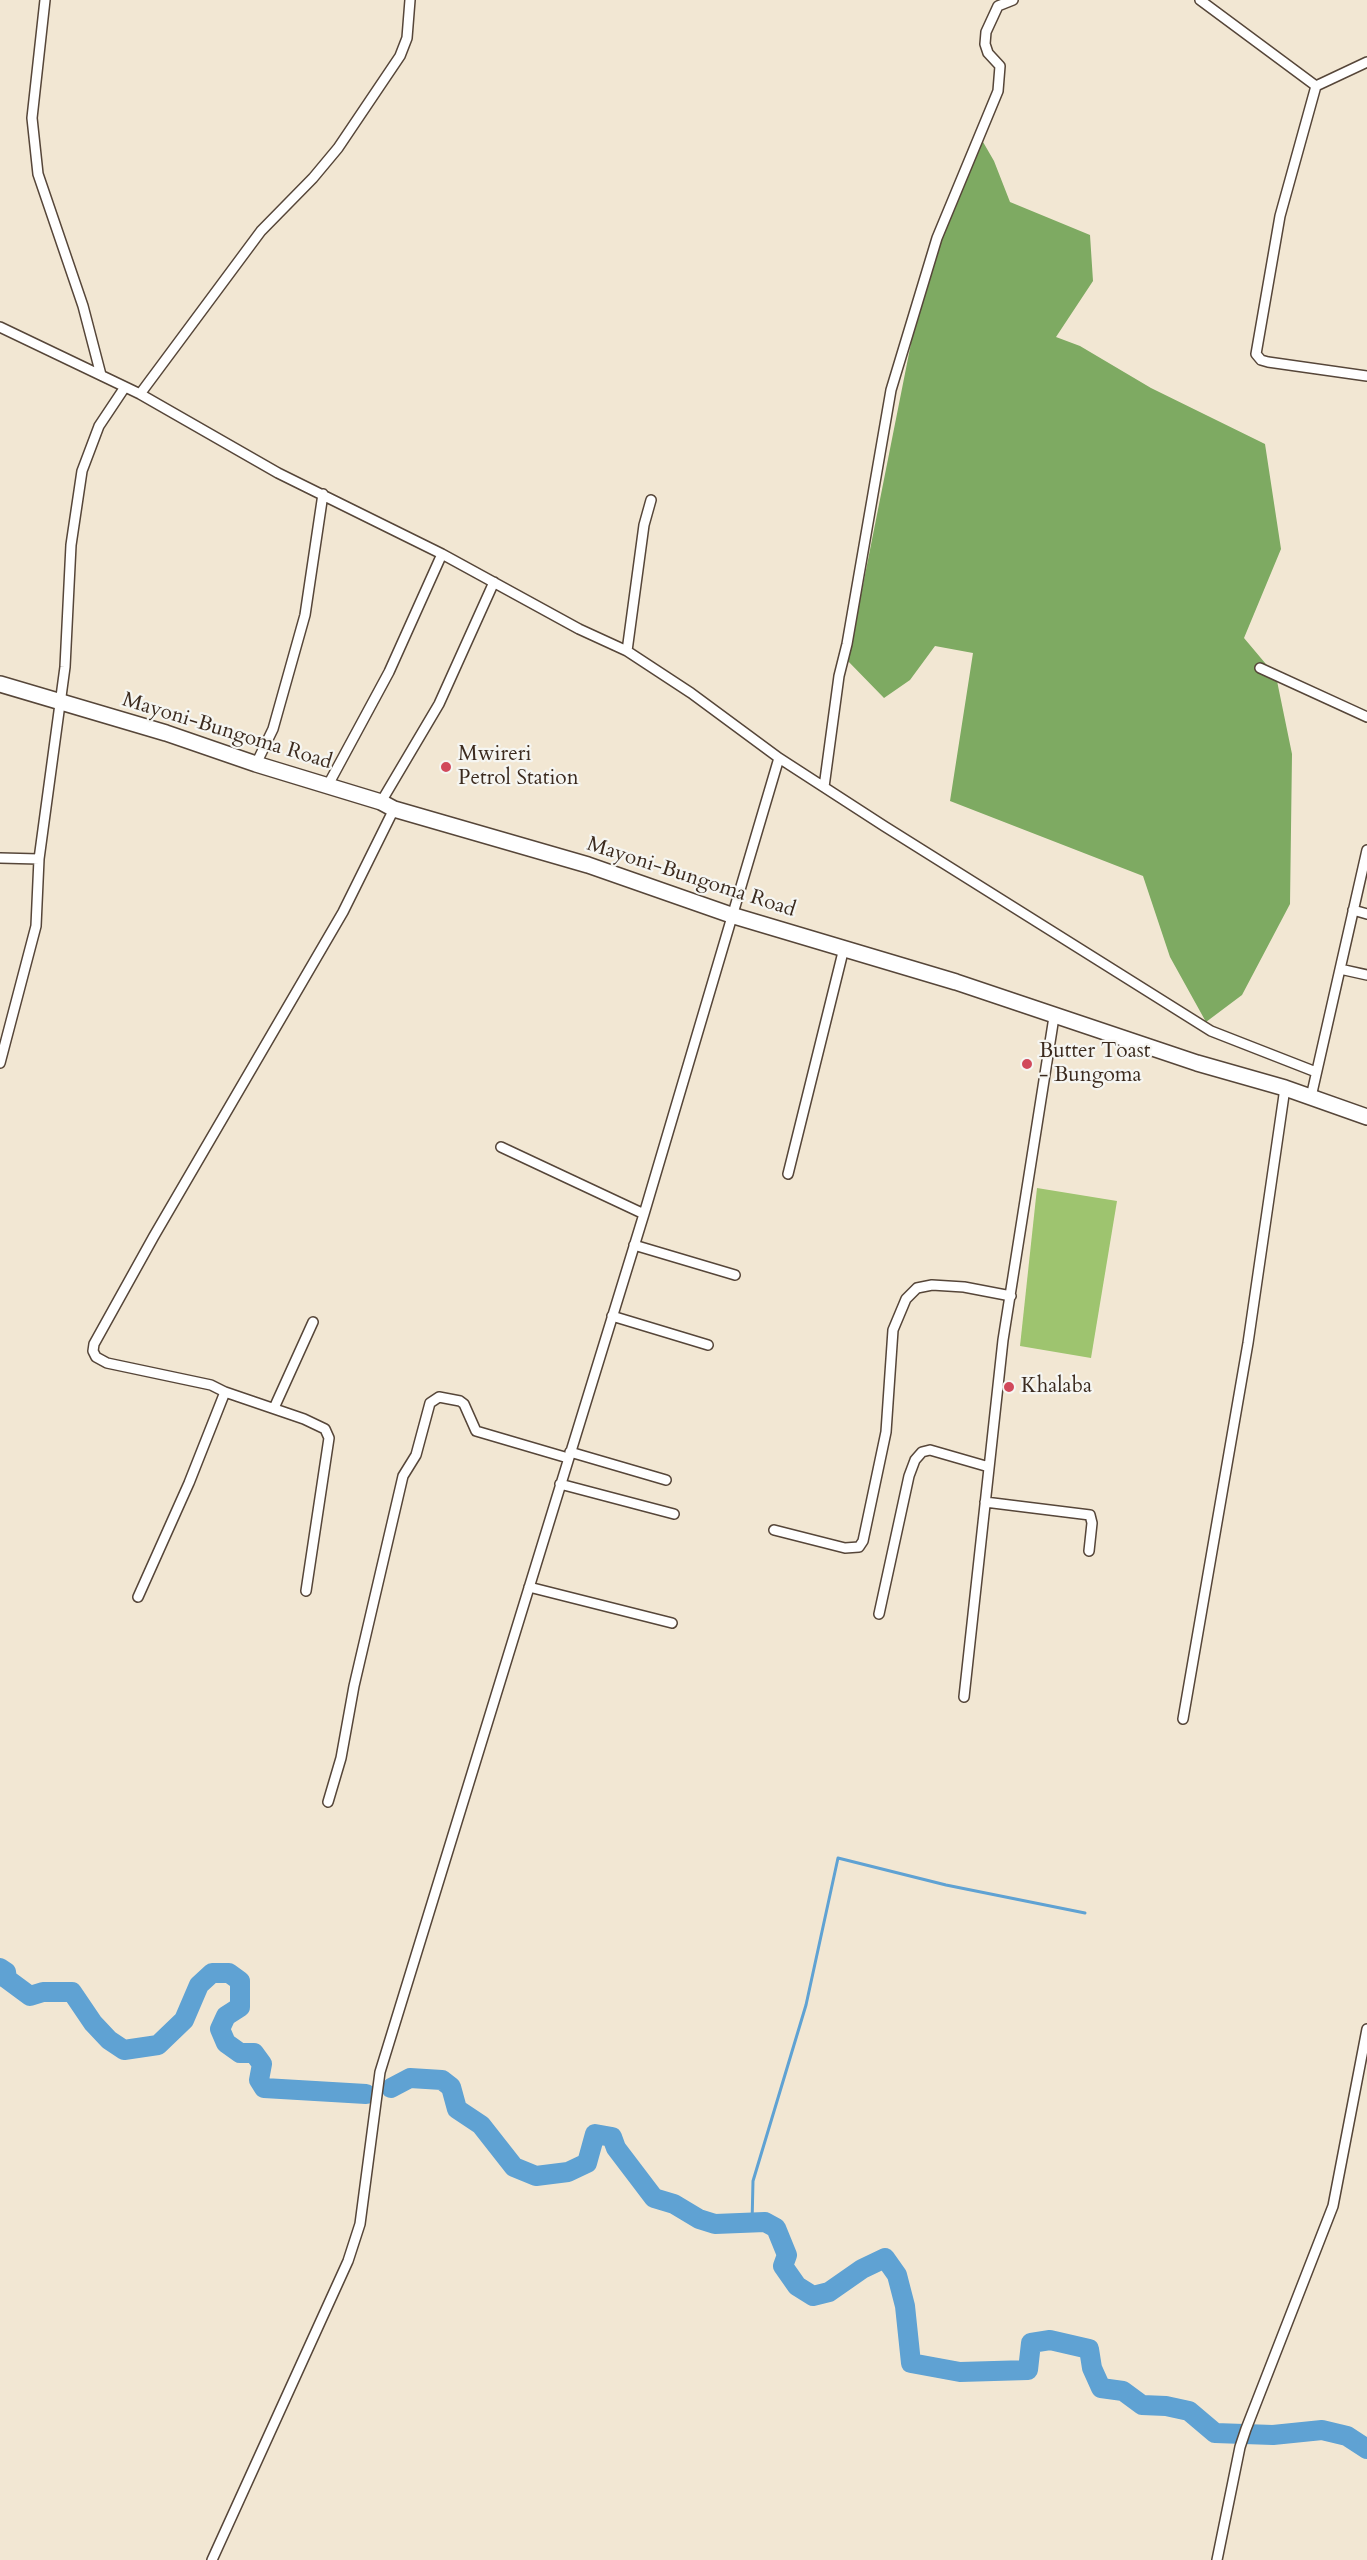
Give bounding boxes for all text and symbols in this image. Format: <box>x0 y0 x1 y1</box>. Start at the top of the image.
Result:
street label: Mayoni-Bungoma Road <box>119 688 335 776</box>
place label: Mwireri Petrol Station <box>458 742 579 792</box>
marker: Mwireri Petrol Station <box>439 760 453 774</box>
street label: Mayoni-Bungoma Road <box>583 832 799 924</box>
place label: Butter Toast - Bungoma <box>1039 1039 1150 1089</box>
marker: Butter Toast - Bungoma <box>1020 1057 1034 1071</box>
place label: Khalaba <box>1021 1374 1092 1400</box>
marker: Khalaba <box>1002 1380 1016 1394</box>

